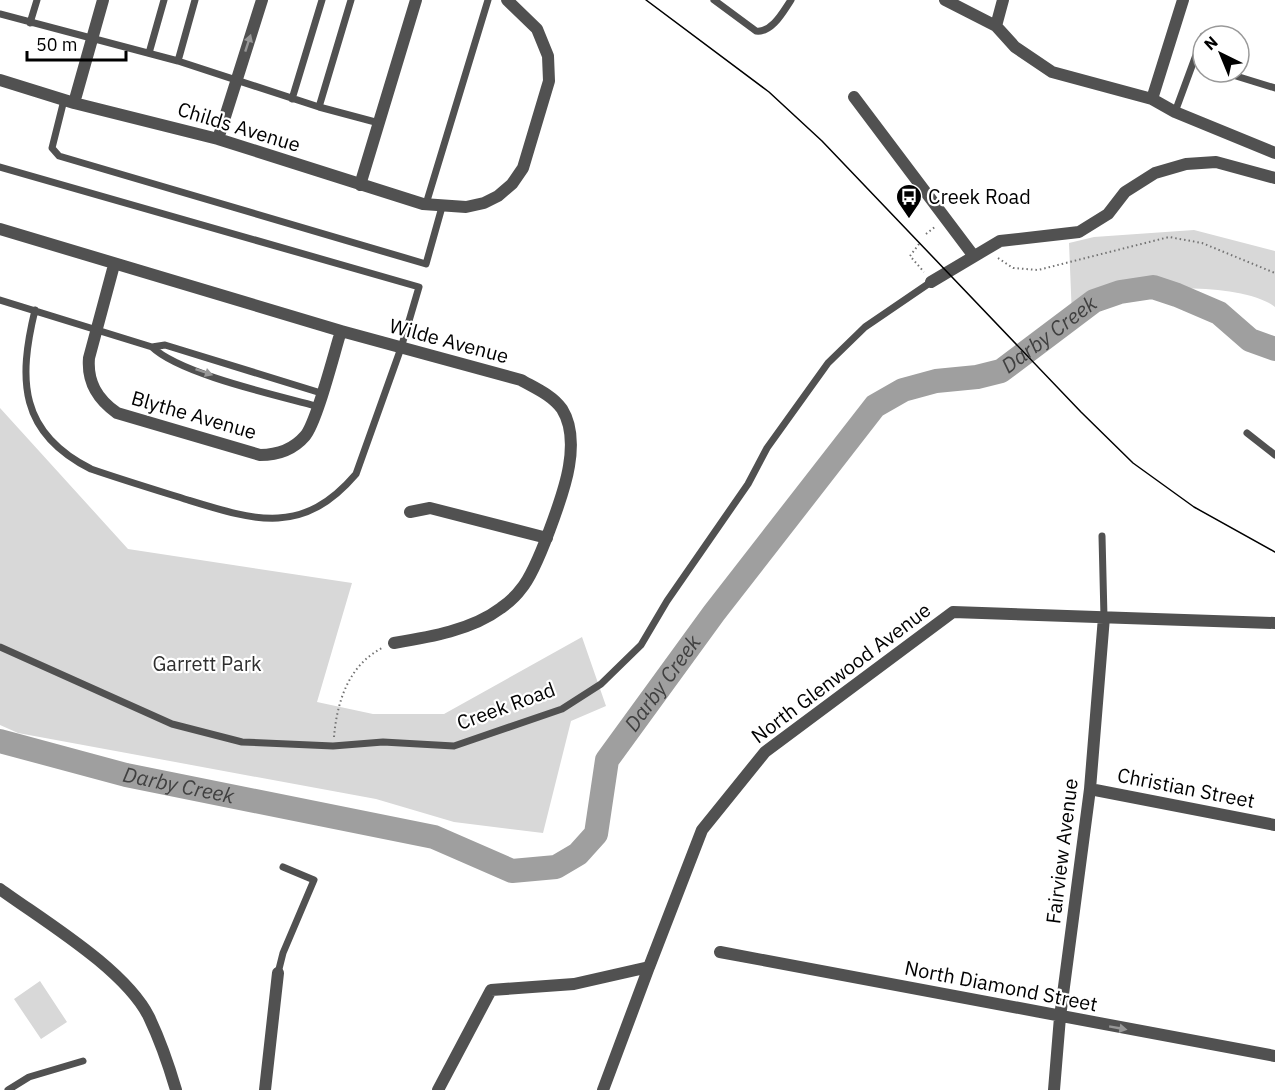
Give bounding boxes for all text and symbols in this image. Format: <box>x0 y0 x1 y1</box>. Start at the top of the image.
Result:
scale bar <box>27 24 126 62</box>
north arrow <box>1191 24 1251 84</box>
text: N <box>1200 32 1222 54</box>
text: 50 m <box>36 33 78 56</box>
one-way arrow <box>244 34 254 52</box>
street label: Childs Avenue <box>174 95 304 158</box>
bus stop icon: Creek Road <box>894 182 924 220</box>
place label: Creek Road <box>928 183 1031 210</box>
water label: Darby Creek <box>995 288 1103 379</box>
street label: Wilde Avenue <box>387 312 512 369</box>
one-way arrow <box>195 368 213 378</box>
street label: Blythe Avenue <box>128 384 260 445</box>
street label: North Glenwood Avenue <box>745 596 936 749</box>
water label: Darby Creek <box>617 628 707 737</box>
park label: Garrett Park <box>152 650 262 677</box>
street label: Creek Road <box>453 675 559 736</box>
water label: Darby Creek <box>121 760 238 810</box>
street label: Christian Street <box>1115 761 1257 814</box>
street label: Fairview Avenue <box>1039 777 1084 925</box>
street label: North Diamond Street <box>902 954 1100 1017</box>
one-way arrow <box>1108 1024 1127 1033</box>

